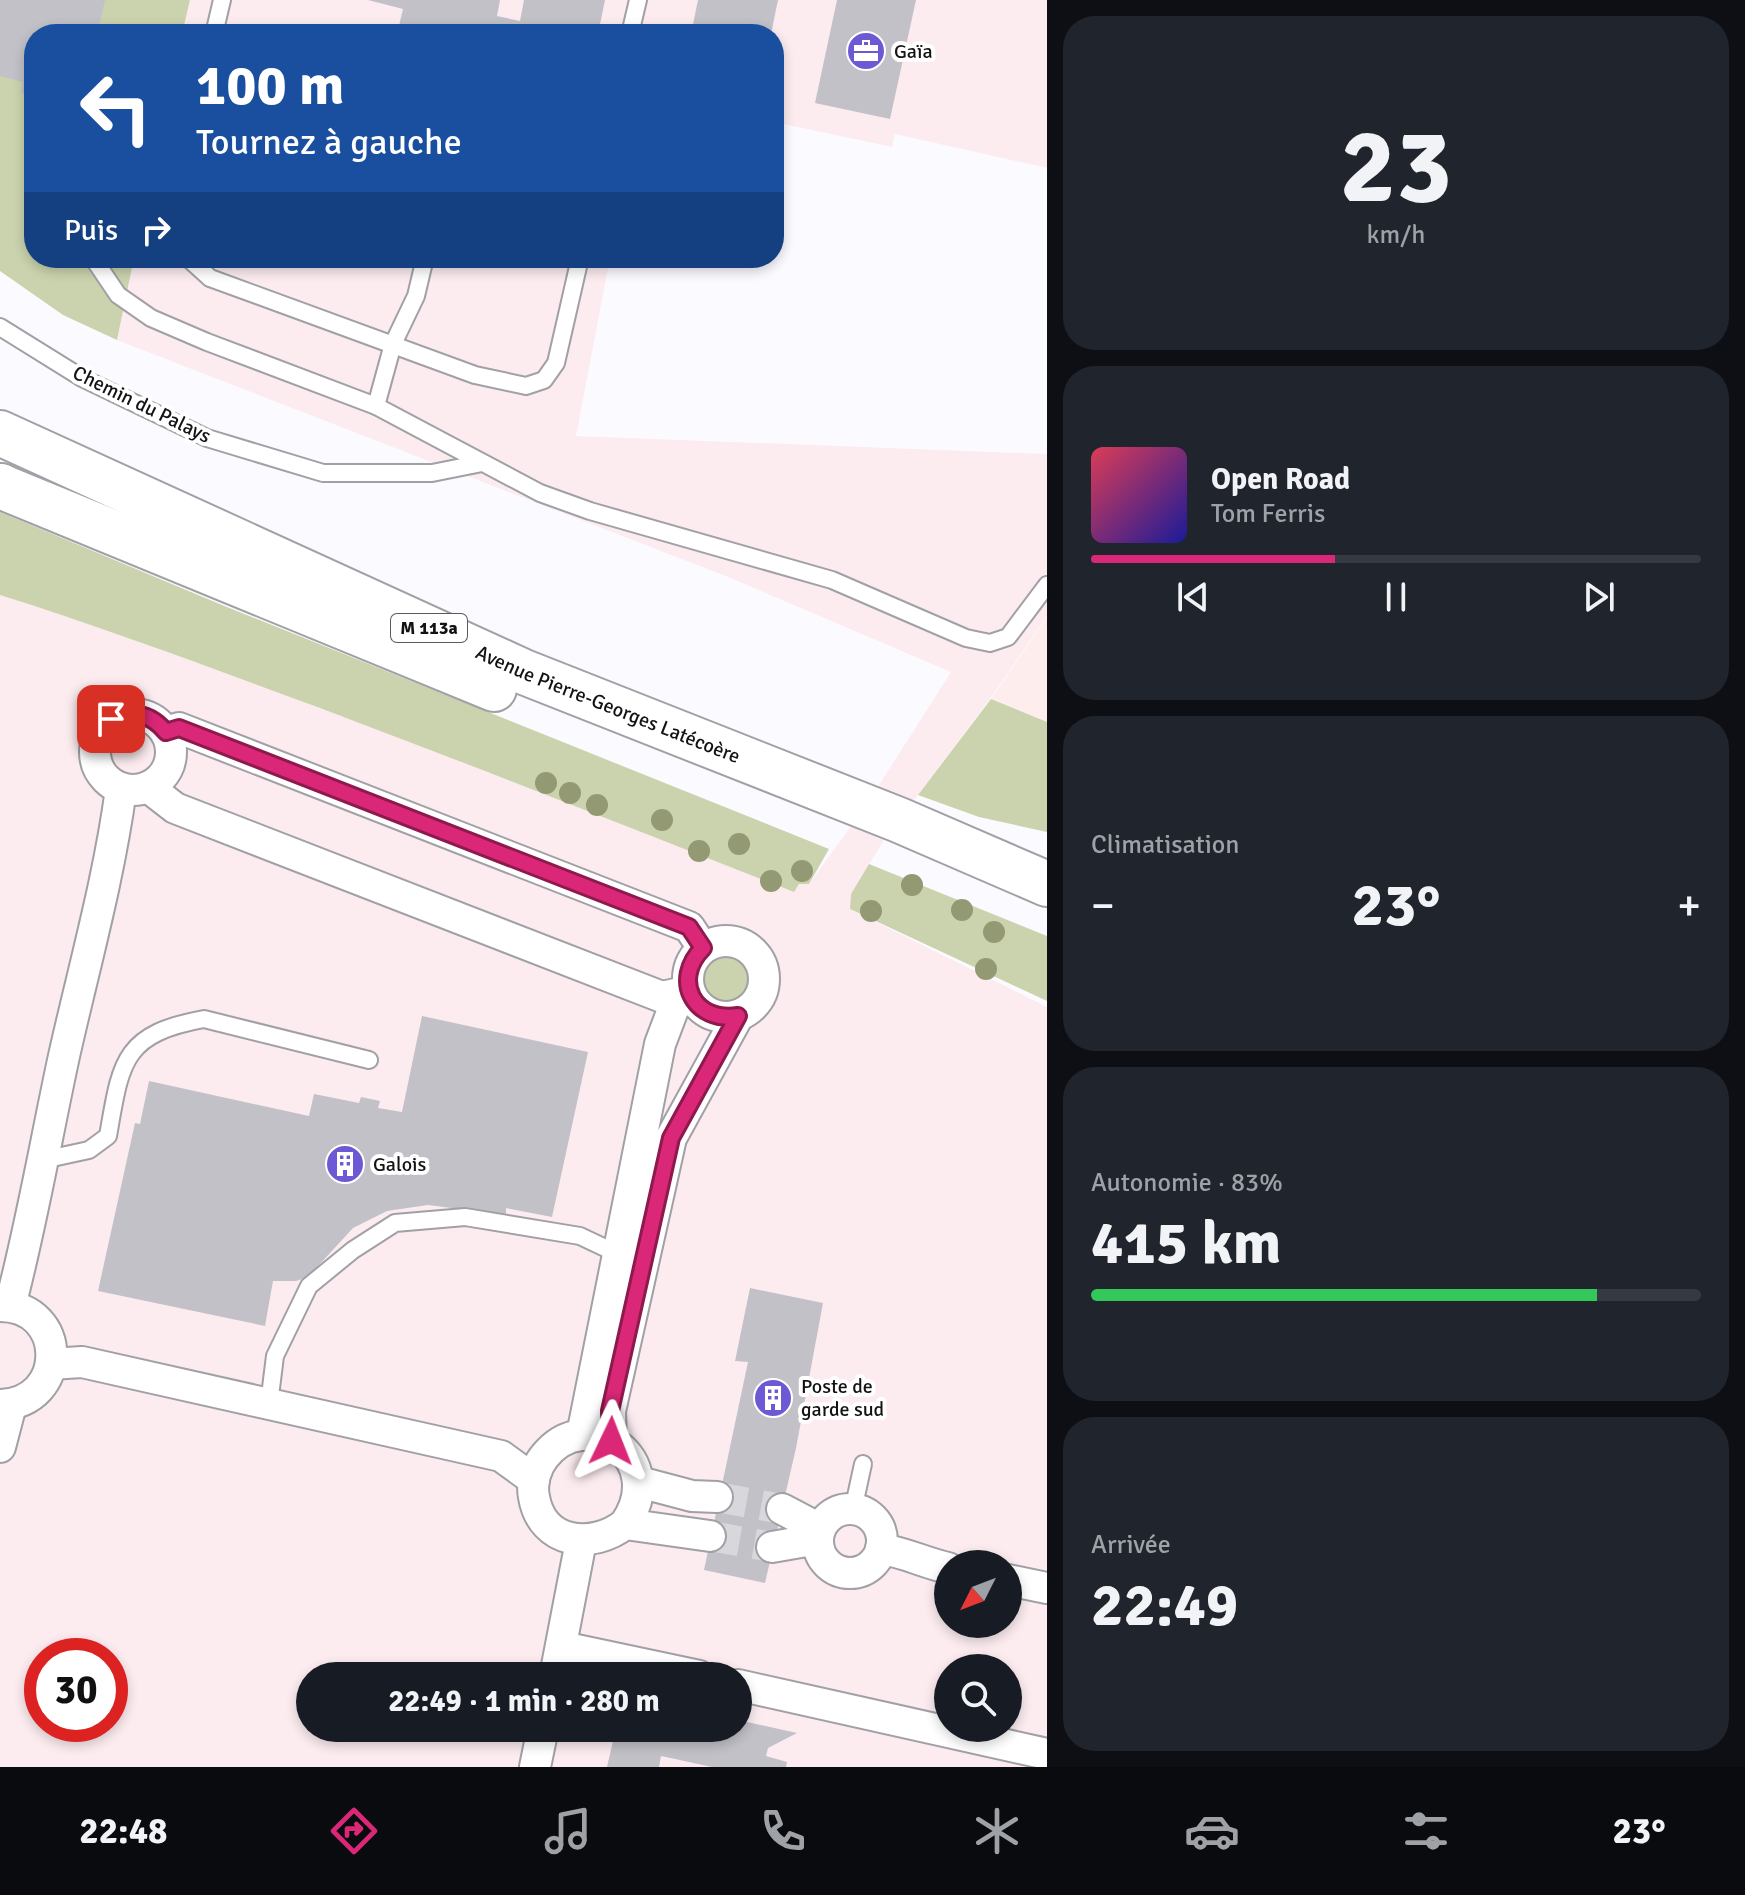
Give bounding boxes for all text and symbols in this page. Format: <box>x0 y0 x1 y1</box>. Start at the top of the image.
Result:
office icon: Gaïa <box>845 30 887 72</box>
place label: Gaïa <box>894 39 933 64</box>
text: 100 m <box>196 51 344 120</box>
icon: left <box>64 56 168 160</box>
text: 23 <box>1340 103 1452 231</box>
text: Tournez à gauche <box>196 120 462 165</box>
icon: right <box>134 208 178 252</box>
text: Puis <box>64 212 118 249</box>
text: km/h <box>1367 219 1425 251</box>
street label: Chemin du Palays <box>69 360 215 449</box>
text: Open Road <box>1211 461 1350 498</box>
text: Tom Ferris <box>1211 498 1325 530</box>
icon: previous <box>1171 575 1215 619</box>
icon: pause <box>1374 575 1418 619</box>
icon: next <box>1577 575 1621 619</box>
road number: M 113a <box>391 614 467 642</box>
street label: Avenue Pierre-Georges Latécoère <box>472 640 744 769</box>
pin <box>77 685 145 753</box>
icon: arrive <box>89 697 133 741</box>
text: Climatisation <box>1091 829 1240 861</box>
text: 23° <box>1352 869 1440 943</box>
text: − <box>1091 879 1115 933</box>
text: + <box>1677 879 1701 933</box>
building icon: Galois <box>324 1143 366 1185</box>
place label: Galois <box>373 1152 426 1177</box>
text: Autonomie · 83% <box>1091 1167 1283 1199</box>
text: 415 km <box>1091 1207 1281 1281</box>
place label: Poste de garde sud <box>801 1374 884 1422</box>
building icon: Poste de garde sud <box>752 1377 794 1419</box>
position arrow <box>569 1399 653 1483</box>
text: Arrivée <box>1091 1529 1171 1561</box>
north arrow <box>934 1550 1022 1638</box>
map controls <box>934 1550 1022 1742</box>
text: 22:49 <box>1091 1569 1238 1643</box>
speed limit sign: 30 <box>24 1638 128 1742</box>
button: search <box>934 1654 1022 1742</box>
text: 22:49 · 1 min · 280 m <box>388 1683 660 1720</box>
icon: directions <box>326 1803 382 1859</box>
icon: music <box>540 1803 596 1859</box>
icon: phone <box>755 1803 811 1859</box>
icon: climate <box>969 1803 1025 1859</box>
icon: car <box>1184 1803 1240 1859</box>
icon: filters <box>1398 1803 1454 1859</box>
text: 22:48 <box>79 1809 168 1854</box>
text: 23° <box>1612 1809 1666 1854</box>

